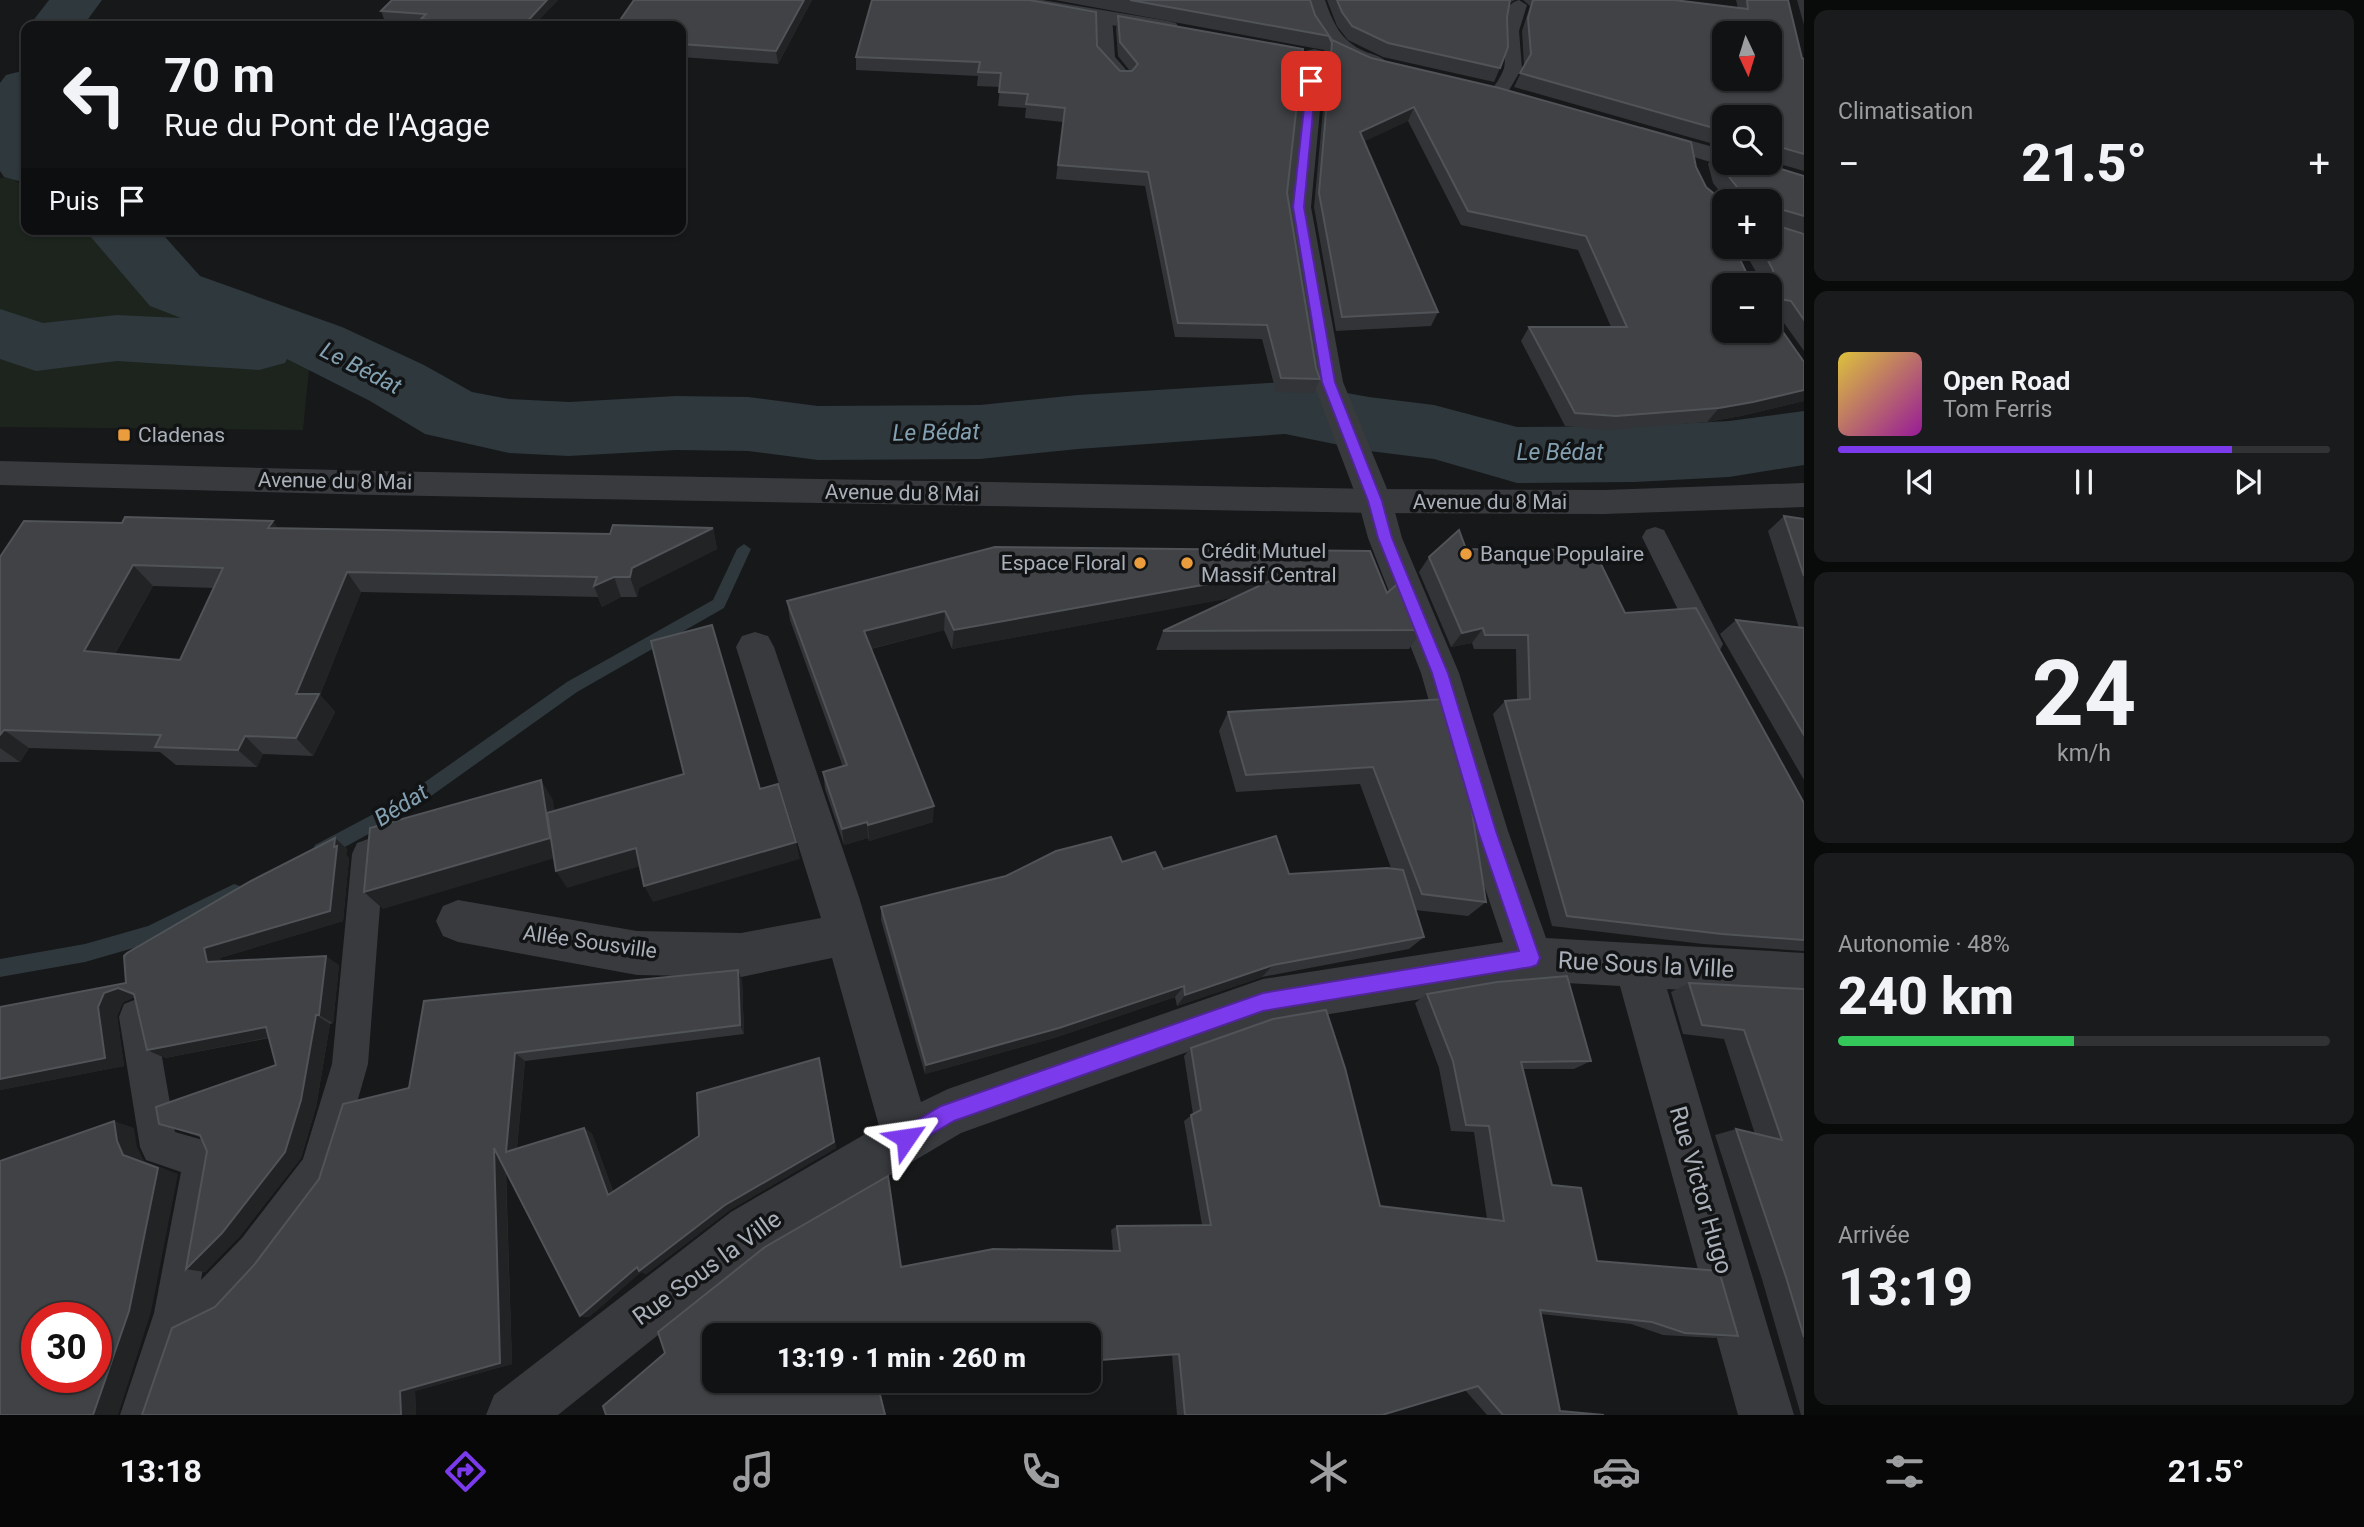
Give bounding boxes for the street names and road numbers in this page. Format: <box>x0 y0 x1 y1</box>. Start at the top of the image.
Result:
street label: Avenue du 8 Mai <box>258 468 412 494</box>
street label: Avenue du 8 Mai <box>825 480 979 506</box>
street label: Avenue du 8 Mai <box>1413 490 1567 514</box>
street label: Allée Sousville <box>522 921 658 963</box>
street label: Rue Sous la Ville <box>1557 946 1735 984</box>
street label: Rue Victor Hugo <box>1664 1103 1738 1277</box>
street label: Rue Sous la Ville <box>627 1205 787 1331</box>

